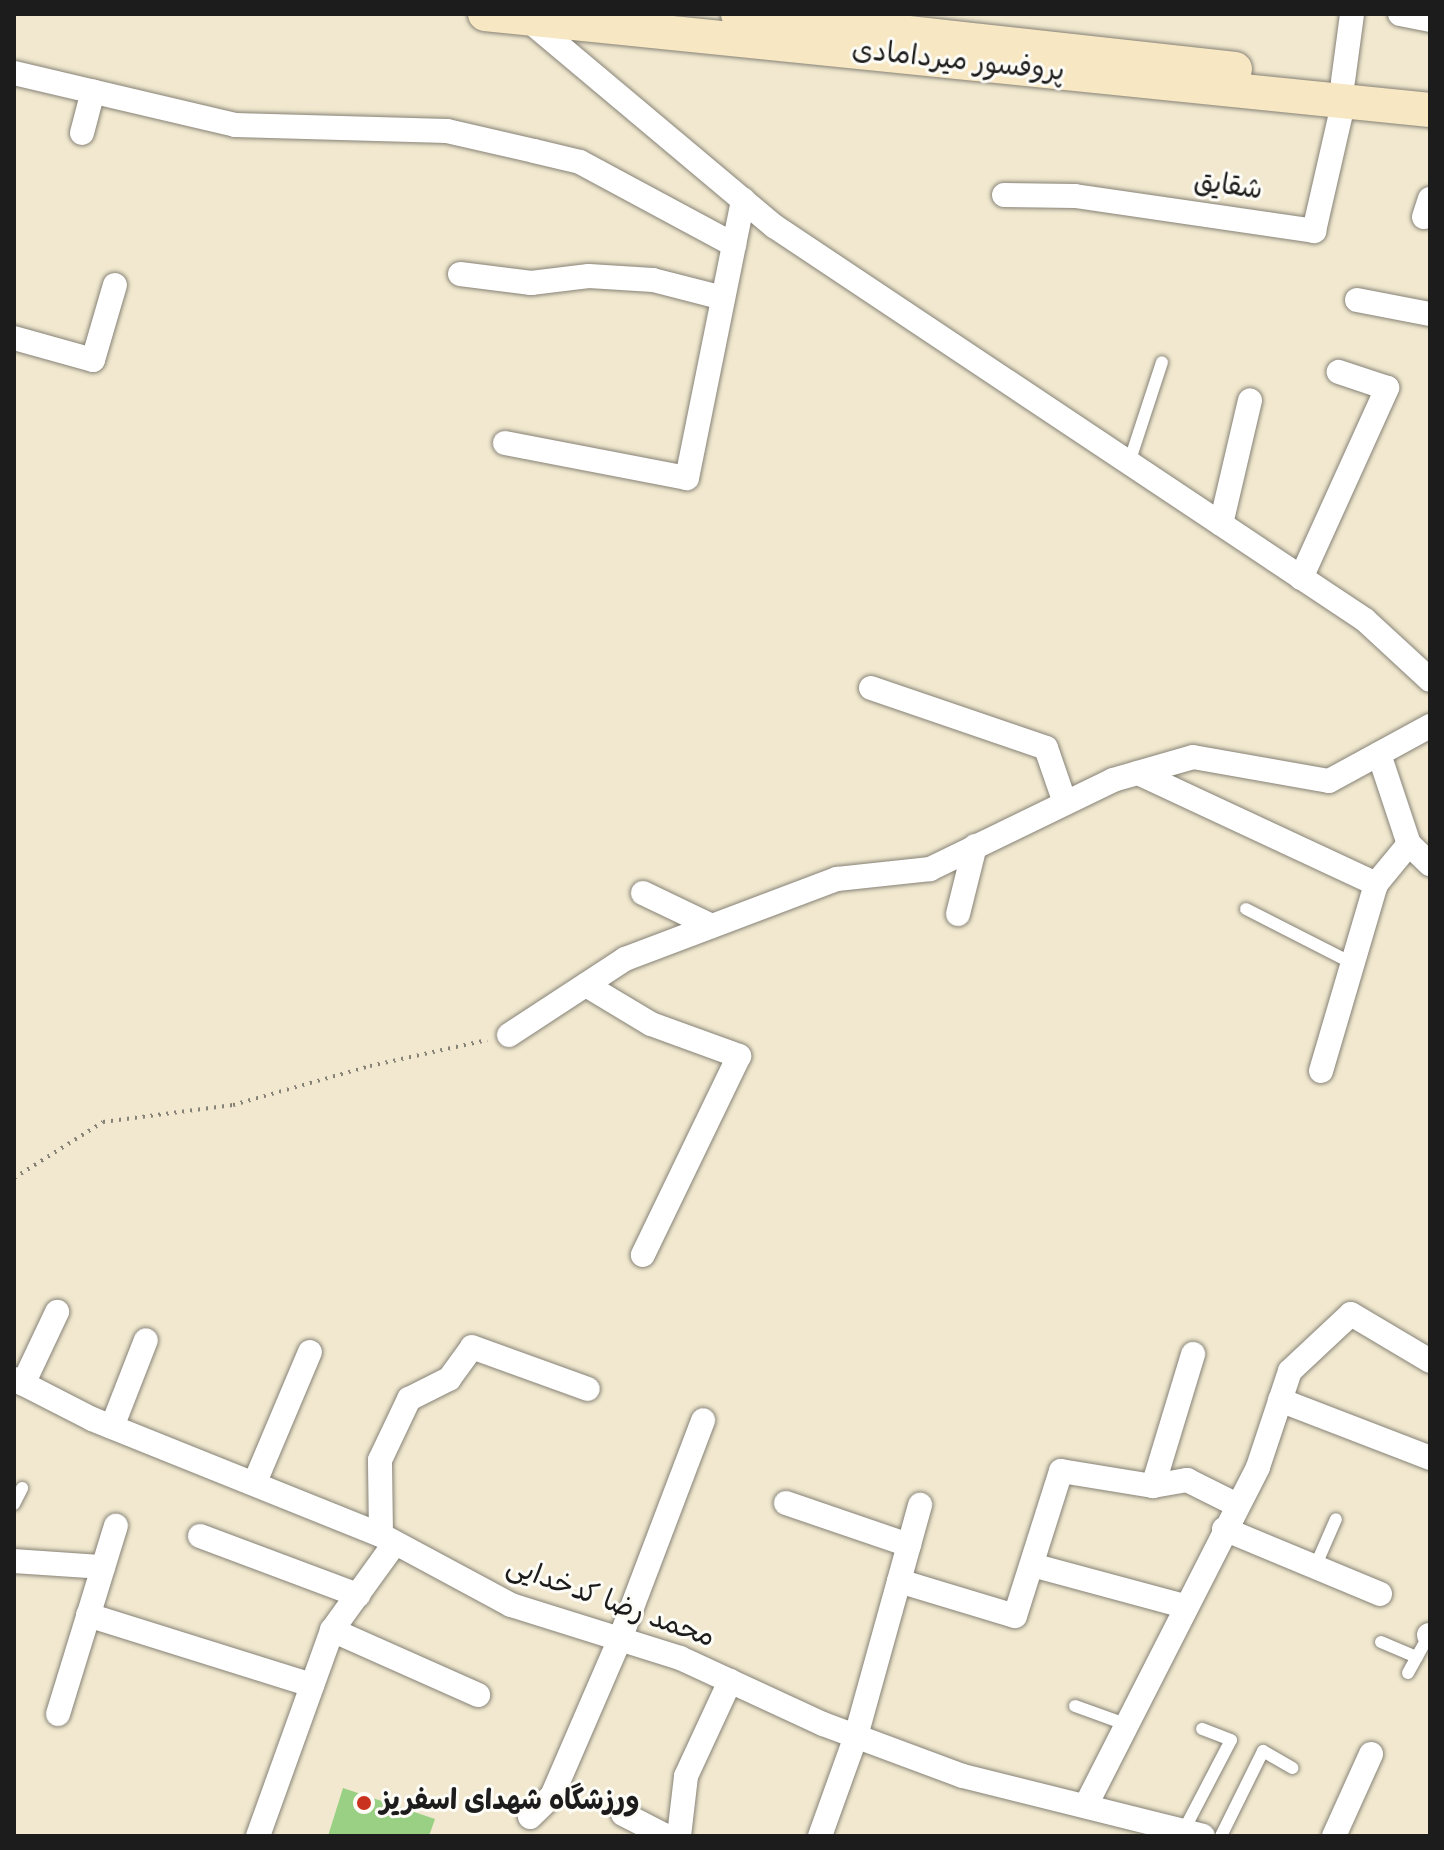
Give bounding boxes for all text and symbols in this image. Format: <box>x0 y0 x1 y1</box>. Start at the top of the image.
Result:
street label: پروفسور میردامادی <box>850 35 1066 91</box>
street label: شقایق <box>1192 167 1264 209</box>
street label: محمد رضا کدخدایی <box>501 1551 719 1657</box>
place label: ورزشگاه شهدای اسفریز <box>380 1786 640 1820</box>
marker: ورزشگاه شهدای اسفریز <box>355 1794 373 1812</box>

